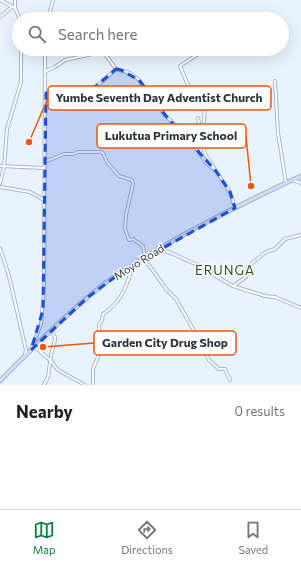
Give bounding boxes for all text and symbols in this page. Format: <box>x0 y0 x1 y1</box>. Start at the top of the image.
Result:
search box <box>12 12 289 56</box>
icon: search <box>26 23 48 45</box>
text: Search here <box>58 25 137 43</box>
callout: Yumbe Seventh Day Adventist Church <box>48 86 271 110</box>
text: Yumbe Seventh Day Adventist Church <box>55 90 263 104</box>
callout: Lukutua Primary School <box>97 124 246 148</box>
text: Lukutua Primary School <box>105 128 237 142</box>
street label: Moyo Road <box>111 241 166 282</box>
district label: ERUNGA <box>195 262 255 278</box>
callout: Garden City Drug Shop <box>94 331 236 355</box>
text: Garden City Drug Shop <box>102 335 228 349</box>
text: Nearby <box>16 401 73 422</box>
text: 0 results <box>234 403 285 419</box>
tab: Map <box>33 519 56 556</box>
tab: Directions <box>121 519 173 556</box>
tab: Saved <box>238 519 268 556</box>

